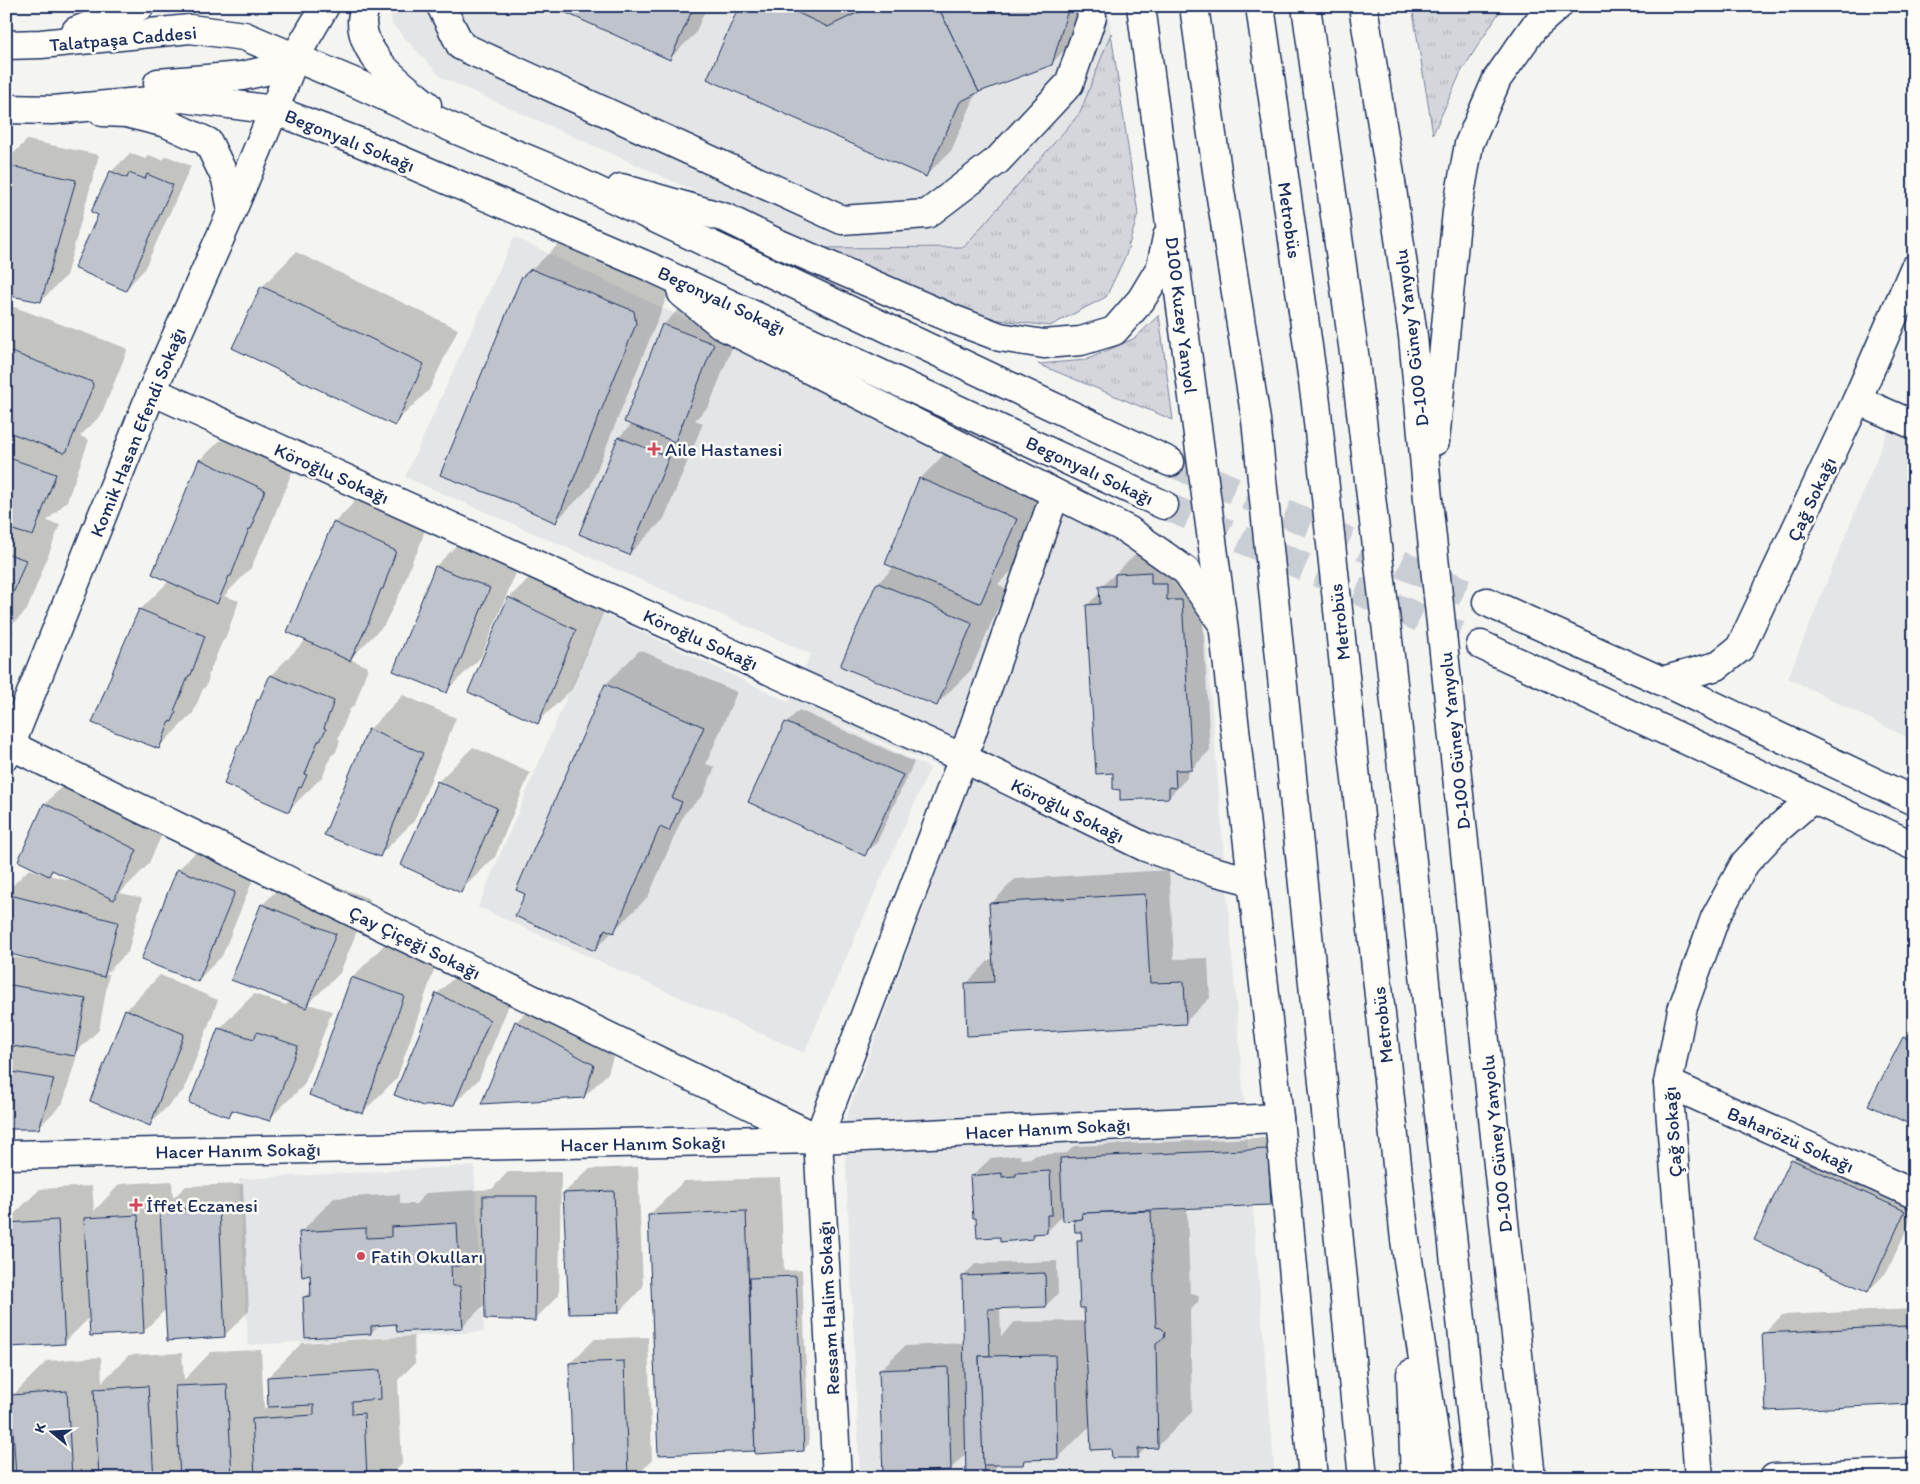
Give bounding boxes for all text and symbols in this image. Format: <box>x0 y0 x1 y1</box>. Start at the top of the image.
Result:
street label: Talatpaşa Caddesi <box>48 21 198 56</box>
street label: Begonyalı Sokağı <box>281 104 418 177</box>
street label: Metrobüs <box>1273 180 1306 260</box>
street label: D100 Kuzey Yanyol <box>1160 235 1203 395</box>
street label: D-100 Güney Yanyolu <box>1389 247 1434 428</box>
street label: Begonyalı Sokağı <box>654 261 789 340</box>
street label: Komik Hasan Efendi Sokağı <box>85 324 190 540</box>
street label: Begonyalı Sokağı <box>1022 431 1157 510</box>
street label: Köroğlu Sokağı <box>271 438 393 509</box>
place label: Aile Hastanesi <box>665 438 782 461</box>
marker: Aile Hastanesi <box>647 442 661 456</box>
street label: Çağ Sokağı <box>1782 453 1841 545</box>
street label: Metrobüs <box>1324 583 1355 661</box>
street label: Köroğlu Sokağı <box>640 604 762 675</box>
street label: D-100 Güney Yanyolu <box>1434 650 1475 831</box>
street label: Köroğlu Sokağı <box>1007 773 1128 848</box>
street label: Çay Çiçeği Sokağı <box>345 901 484 984</box>
street label: Metrobüs <box>1367 986 1398 1064</box>
street label: D-100 Güney Yanyolu <box>1476 1053 1517 1234</box>
street label: Çağ Sokağı <box>1658 1086 1687 1178</box>
street label: Baharözü Sokağı <box>1724 1101 1858 1178</box>
street label: Hacer Hanım Sokağı <box>965 1113 1131 1144</box>
street label: Hacer Hanım Sokağı <box>560 1131 726 1156</box>
street label: Hacer Hanım Sokağı <box>155 1138 321 1163</box>
place label: İffet Eczanesi <box>146 1194 258 1217</box>
marker: İffet Eczanesi <box>130 1199 142 1211</box>
street label: Ressam Halim Sokağı <box>812 1220 845 1396</box>
place label: Fatih Okulları <box>371 1245 483 1268</box>
marker: Fatih Okulları <box>355 1250 367 1262</box>
north arrow <box>28 1406 78 1456</box>
text: K <box>31 1420 50 1435</box>

